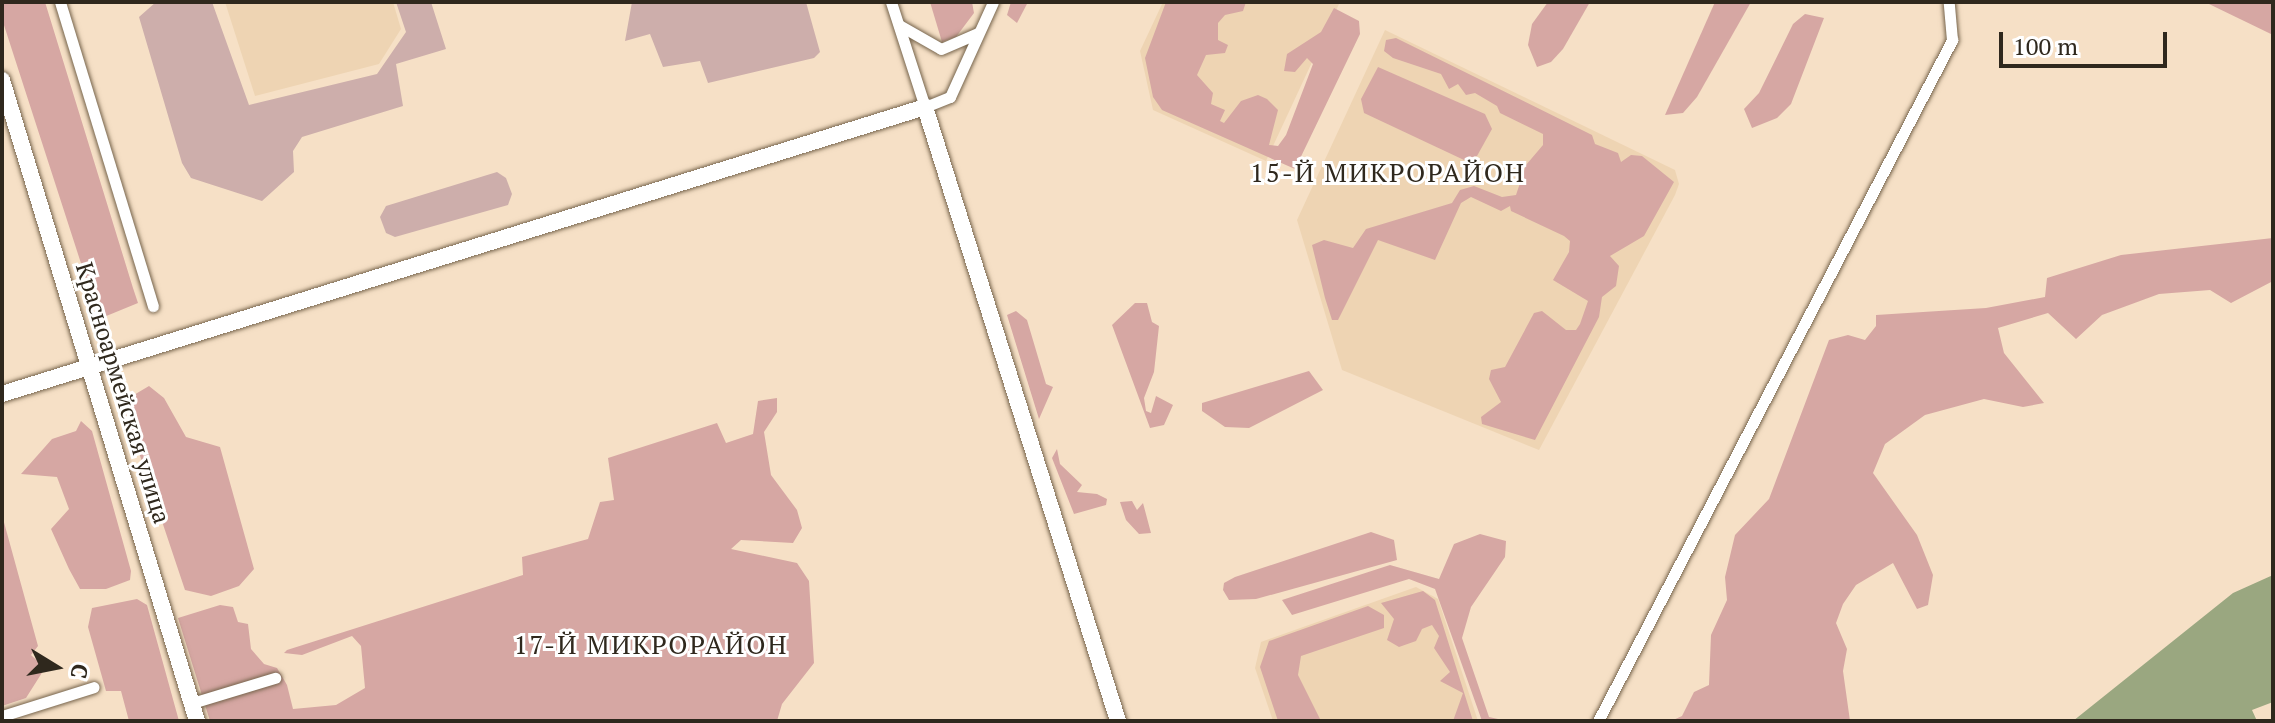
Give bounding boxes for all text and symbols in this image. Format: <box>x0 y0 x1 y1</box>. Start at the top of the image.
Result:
scale bar <box>2003 16 2171 66</box>
text: 100 m <box>2013 30 2078 62</box>
district label: 15-Й МИКРОРАЙОН <box>1250 157 1526 189</box>
street label: Красноармейская улица <box>70 259 176 527</box>
north arrow <box>16 627 96 707</box>
district label: 17-Й МИКРОРАЙОН <box>514 629 788 661</box>
text: С <box>65 662 96 681</box>

